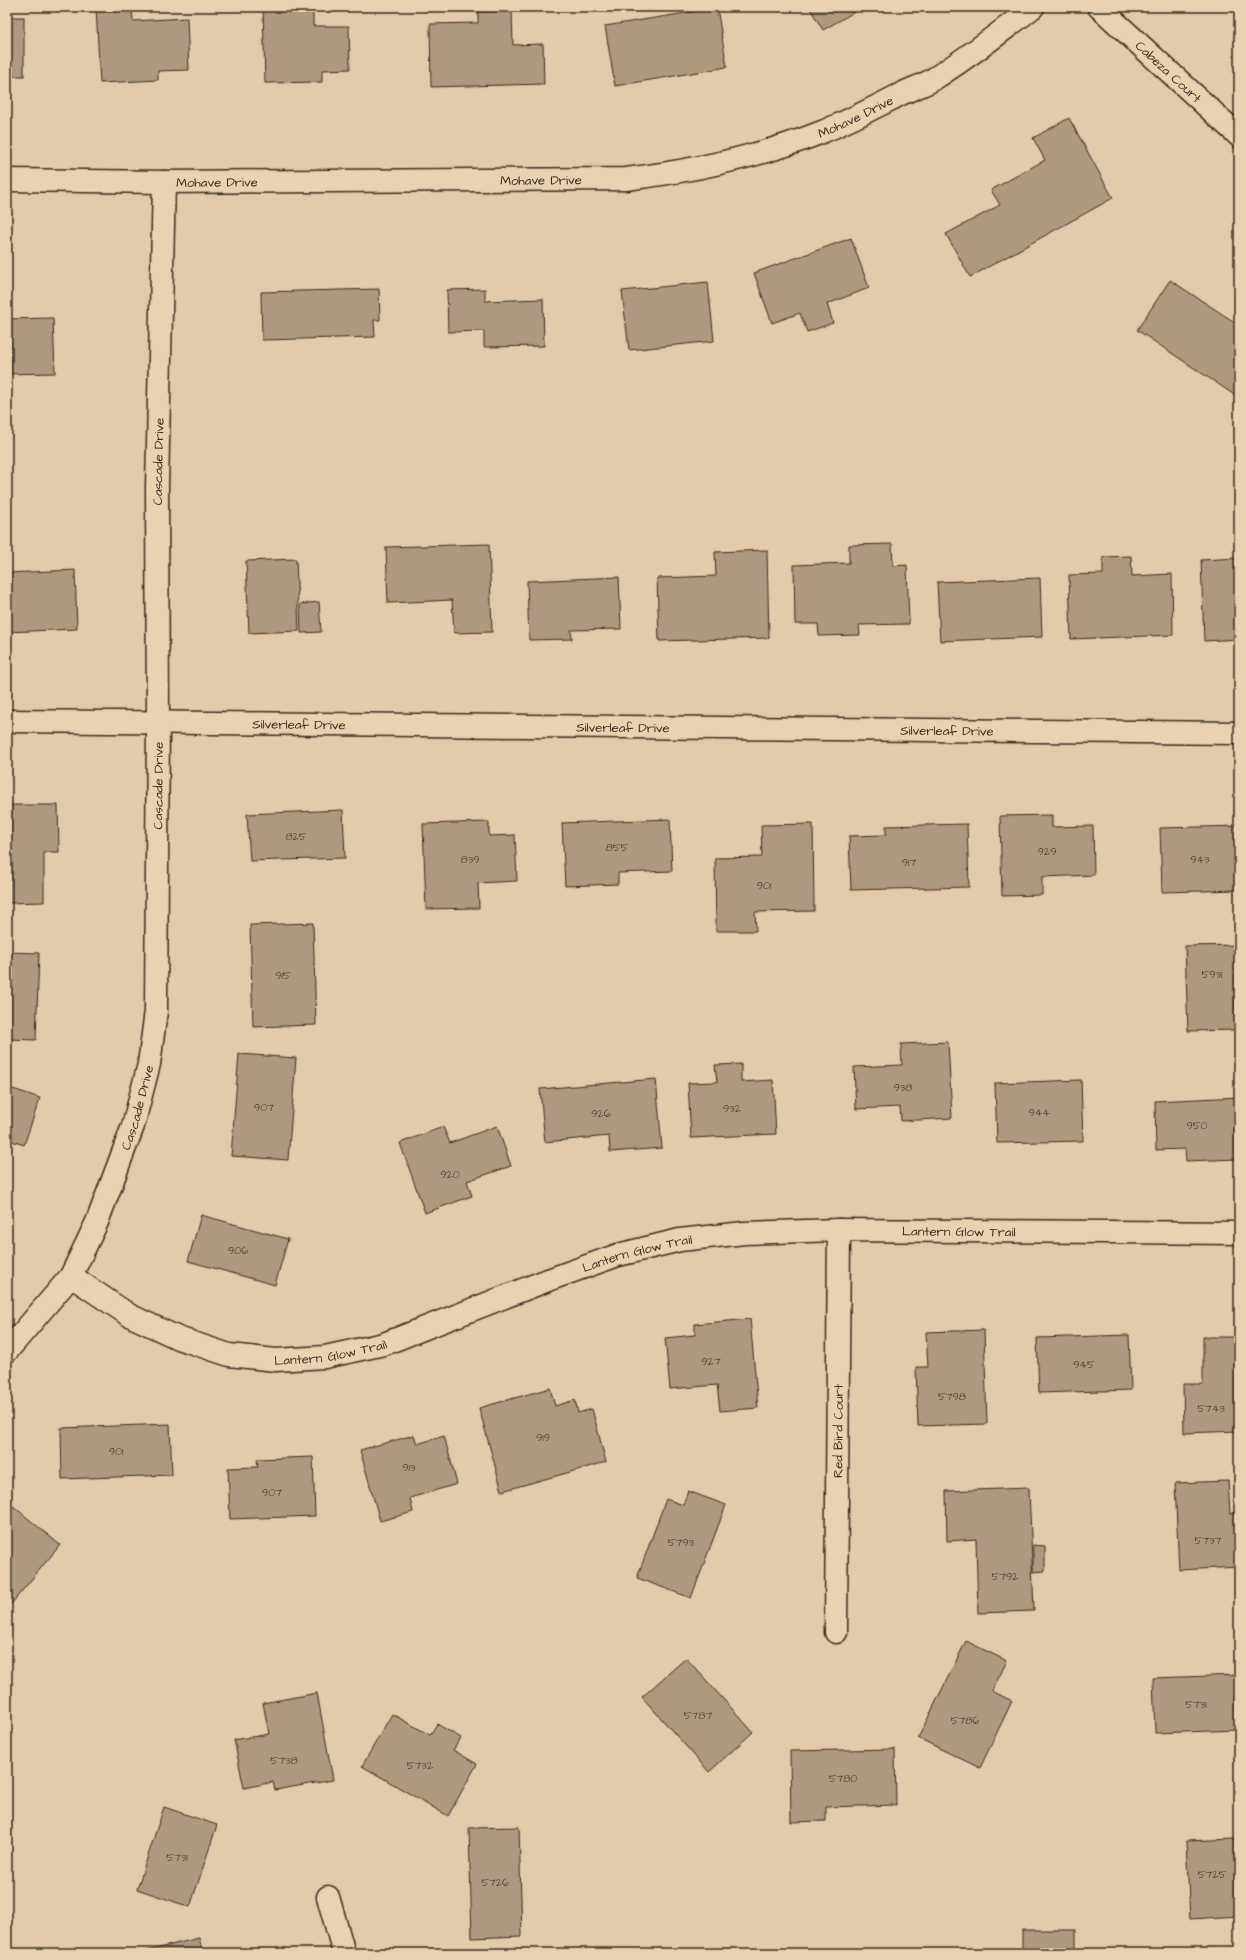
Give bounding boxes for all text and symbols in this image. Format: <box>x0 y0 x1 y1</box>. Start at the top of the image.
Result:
street label: Cabeza Court <box>1131 37 1206 108</box>
street label: Mohave Drive <box>815 91 897 143</box>
street label: Mohave Drive <box>500 171 582 190</box>
street label: Mohave Drive <box>176 173 258 192</box>
street label: Cascade Drive <box>149 418 169 505</box>
street label: Silverleaf Drive <box>252 715 346 734</box>
street label: Silverleaf Drive <box>576 719 670 737</box>
street label: Silverleaf Drive <box>900 722 994 741</box>
street label: Cascade Drive <box>149 742 168 829</box>
house number: 825 <box>285 829 307 844</box>
house number: 855 <box>606 840 629 855</box>
house number: 929 <box>1038 844 1056 859</box>
house number: 839 <box>461 852 480 867</box>
house number: 943 <box>1190 852 1210 867</box>
house number: 917 <box>902 855 916 870</box>
house number: 901 <box>757 878 772 893</box>
house number: 5931 <box>1201 967 1223 982</box>
house number: 915 <box>275 968 291 983</box>
street label: Cascade Drive <box>117 1063 158 1153</box>
house number: 938 <box>894 1080 913 1095</box>
house number: 907 <box>254 1100 274 1115</box>
house number: 932 <box>723 1101 742 1116</box>
house number: 944 <box>1028 1105 1050 1120</box>
house number: 926 <box>591 1106 611 1121</box>
house number: 950 <box>1187 1118 1208 1133</box>
house number: 920 <box>440 1167 460 1182</box>
street label: Lantern Glow Trail <box>902 1222 1016 1241</box>
street label: Lantern Glow Trail <box>580 1231 693 1277</box>
house number: 906 <box>228 1243 248 1258</box>
street label: Lantern Glow Trail <box>274 1336 390 1370</box>
house number: 927 <box>701 1354 721 1369</box>
house number: 945 <box>1073 1357 1095 1372</box>
street label: Red Bird Court <box>829 1383 848 1478</box>
house number: 5798 <box>938 1389 966 1404</box>
house number: 5743 <box>1197 1401 1225 1416</box>
house number: 919 <box>536 1430 550 1445</box>
house number: 901 <box>109 1444 124 1459</box>
house number: 913 <box>402 1460 416 1475</box>
house number: 907 <box>262 1485 282 1500</box>
house number: 5737 <box>1195 1533 1222 1548</box>
house number: 5793 <box>668 1535 695 1550</box>
house number: 5792 <box>991 1569 1019 1584</box>
house number: 5731 <box>1185 1697 1207 1712</box>
house number: 5787 <box>684 1708 712 1723</box>
house number: 5786 <box>951 1713 979 1728</box>
house number: 5738 <box>270 1753 298 1768</box>
house number: 5732 <box>407 1758 434 1773</box>
house number: 5780 <box>829 1771 857 1786</box>
house number: 5731 <box>166 1850 188 1865</box>
house number: 5725 <box>1198 1867 1227 1882</box>
house number: 5726 <box>481 1875 509 1890</box>

